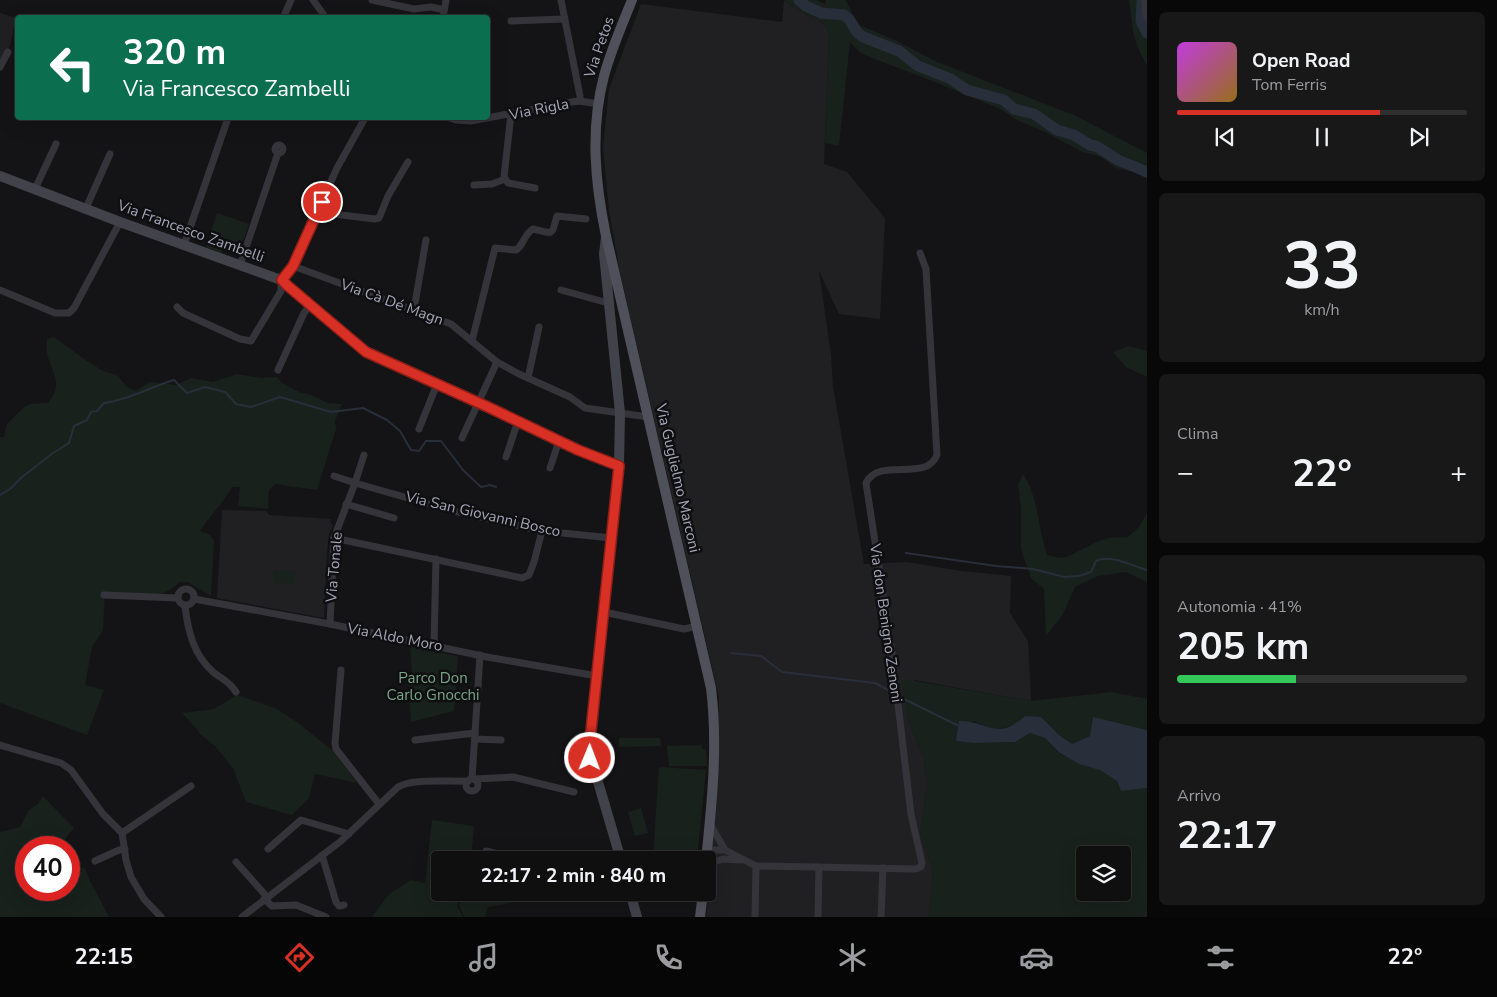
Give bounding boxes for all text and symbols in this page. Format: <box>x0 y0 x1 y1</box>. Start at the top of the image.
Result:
street label: Via Petos <box>579 14 619 81</box>
text: 320 m <box>123 29 226 76</box>
icon: left <box>40 35 105 100</box>
text: Open Road <box>1252 48 1350 74</box>
text: Via Francesco Zambelli <box>123 74 350 104</box>
text: Tom Ferris <box>1252 74 1327 96</box>
street label: Via Rigla <box>507 93 571 125</box>
icon: previous <box>1211 123 1239 151</box>
icon: pause <box>1308 123 1336 151</box>
icon: next <box>1405 123 1433 151</box>
pin <box>301 181 343 223</box>
icon: arrive <box>308 188 336 216</box>
street label: Via Francesco Zambelli <box>114 195 267 267</box>
text: 33 <box>1283 222 1361 311</box>
street label: Via Cà Dé Magn <box>337 274 446 330</box>
text: km/h <box>1304 299 1340 321</box>
street label: Via Guglielmo Marconi <box>651 401 705 554</box>
text: Clima <box>1177 423 1218 445</box>
text: 22° <box>1292 448 1352 499</box>
text: − <box>1177 454 1194 492</box>
text: + <box>1450 454 1467 492</box>
street label: Via San Giovanni Bosco <box>403 486 562 542</box>
street label: Via Tonale <box>321 531 347 604</box>
street label: Via don Benigno Zenoni <box>865 541 907 704</box>
text: Autonomia · 41% <box>1177 596 1302 618</box>
street label: Via Aldo Moro <box>345 618 444 656</box>
text: 205 km <box>1177 621 1309 672</box>
park label: Parco Don Carlo Gnocchi <box>386 668 480 705</box>
position arrow <box>563 731 615 783</box>
text: Arrivo <box>1177 785 1221 807</box>
text: 22:17 <box>1177 810 1278 861</box>
speed limit sign: 40 <box>15 836 80 901</box>
map controls <box>1076 846 1131 901</box>
button: layers <box>1076 846 1131 901</box>
text: 22:17 · 2 min · 840 m <box>481 863 666 889</box>
icon: directions <box>282 940 317 975</box>
icon: music <box>466 940 501 975</box>
icon: phone <box>651 940 686 975</box>
icon: climate <box>835 940 870 975</box>
icon: car <box>1019 940 1054 975</box>
icon: filters <box>1203 940 1238 975</box>
text: 22:15 <box>75 942 133 972</box>
text: 22° <box>1388 942 1422 972</box>

